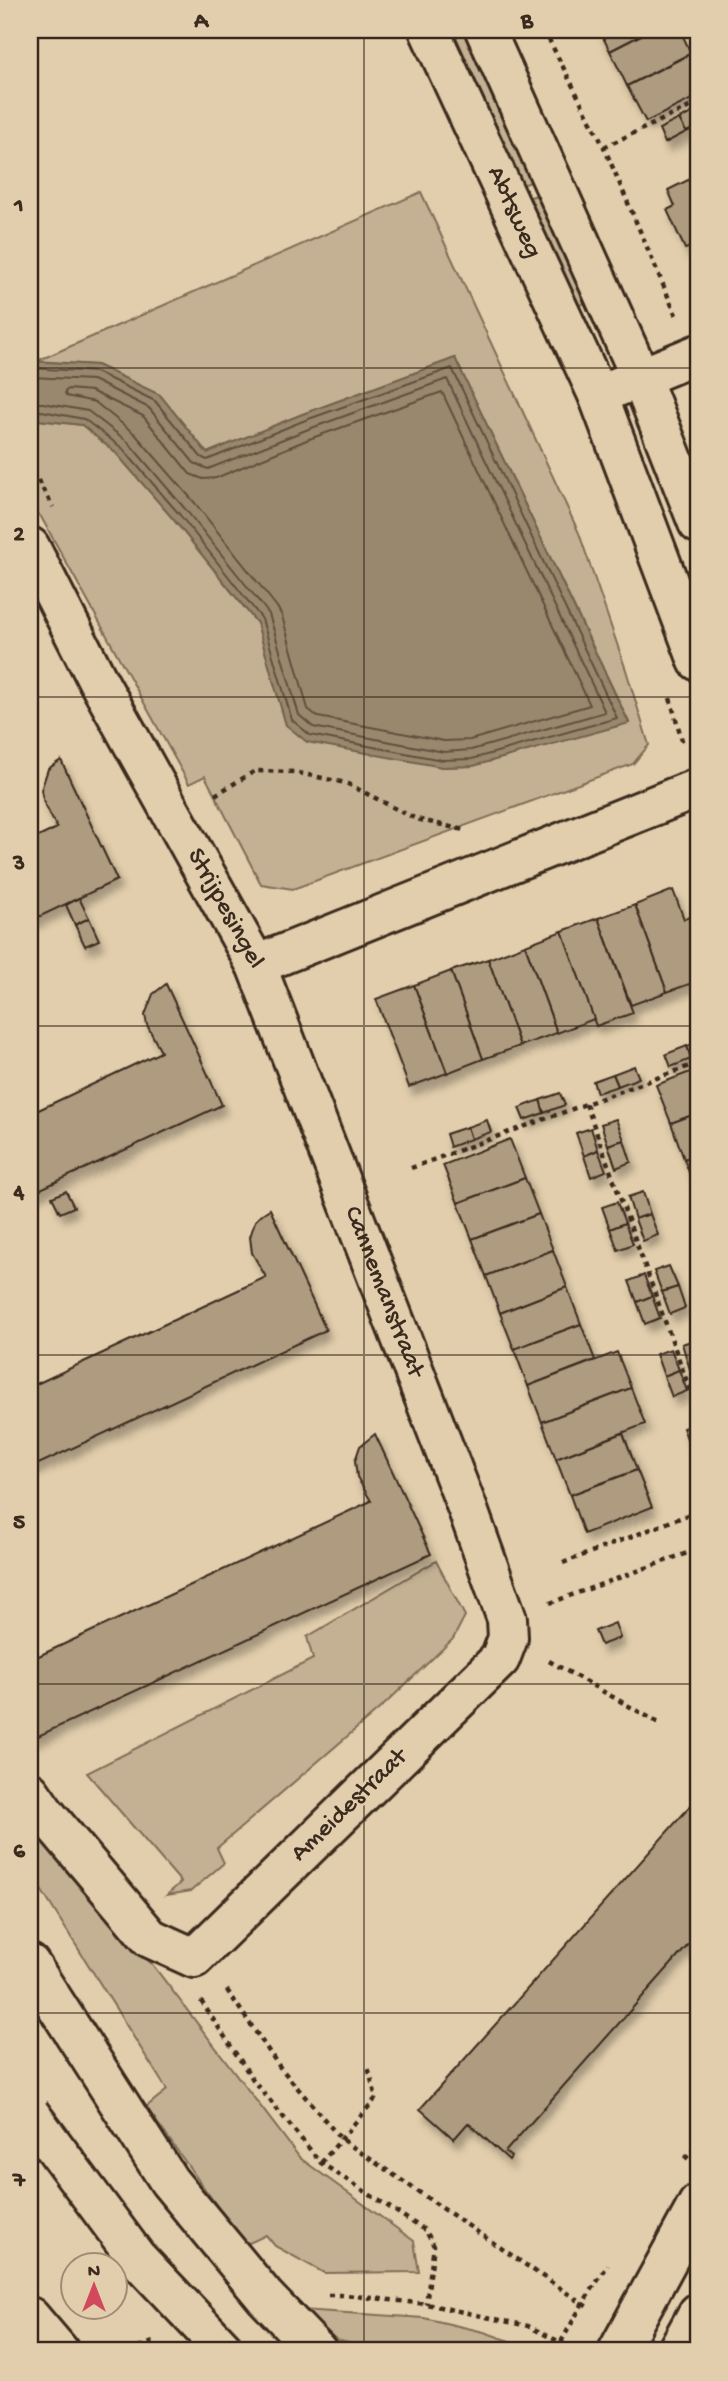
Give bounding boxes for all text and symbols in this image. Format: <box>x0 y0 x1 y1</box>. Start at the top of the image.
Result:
text: A <box>193 9 209 36</box>
text: B <box>520 9 534 36</box>
street label: Abtsweg <box>479 162 548 263</box>
text: 1 <box>13 193 24 220</box>
text: 2 <box>13 522 25 549</box>
street label: Strijpesingel <box>179 843 271 974</box>
text: 3 <box>12 851 25 878</box>
text: 4 <box>13 1180 25 1207</box>
street label: Cannemanstraat <box>336 1202 431 1384</box>
text: 5 <box>13 1510 25 1537</box>
street label: Ameidestraat <box>285 1741 417 1869</box>
text: 6 <box>13 1839 26 1866</box>
text: 7 <box>12 2168 26 2195</box>
north arrow <box>60 2252 130 2322</box>
text: N <box>88 2261 100 2284</box>

